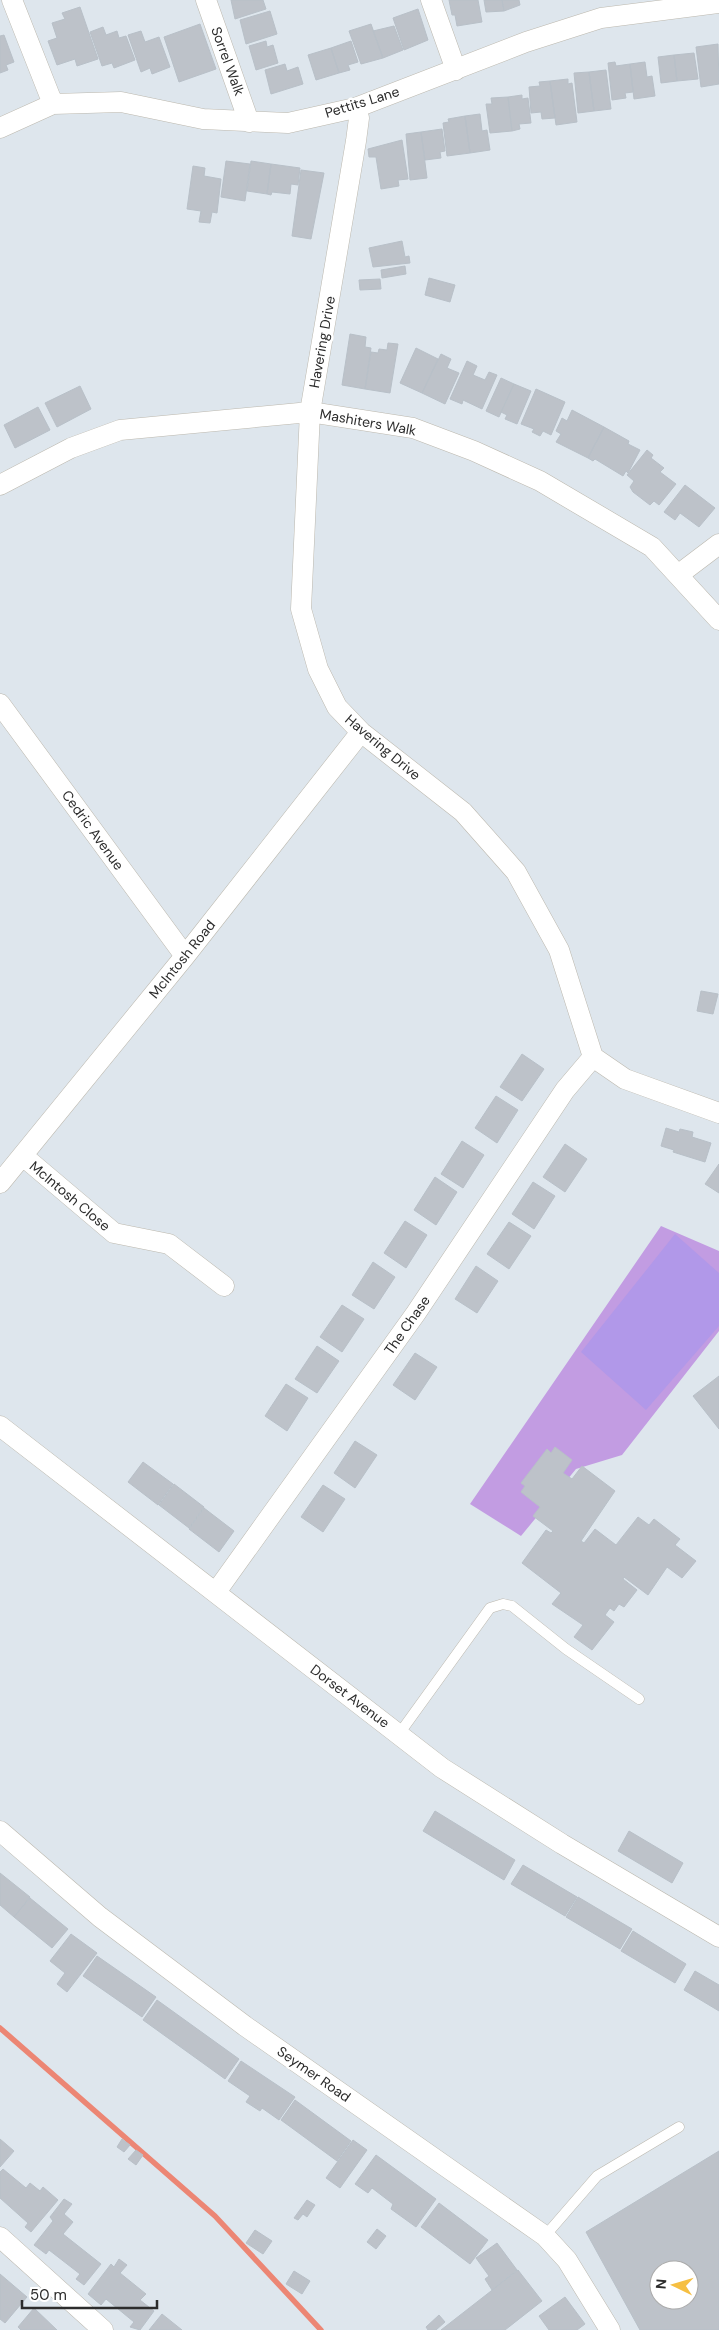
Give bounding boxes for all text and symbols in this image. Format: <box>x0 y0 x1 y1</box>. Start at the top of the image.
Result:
street label: Sorrel Walk <box>207 24 249 98</box>
street label: Pettits Lane <box>323 82 401 122</box>
street label: Havering Drive <box>305 295 339 389</box>
street label: Mashiters Walk <box>318 405 418 439</box>
street label: Havering Drive <box>342 710 424 784</box>
street label: Cedric Avenue <box>58 786 128 874</box>
street label: McIntosh Road <box>145 916 219 1002</box>
street label: McIntosh Close <box>26 1157 114 1235</box>
street label: The Chase <box>380 1292 434 1358</box>
street label: Dorset Avenue <box>307 1660 393 1732</box>
street label: Seymer Road <box>274 2042 354 2106</box>
north arrow <box>649 2260 699 2310</box>
scale bar <box>22 2278 158 2310</box>
text: N <box>652 2278 670 2290</box>
text: 50 m <box>30 2285 67 2305</box>

